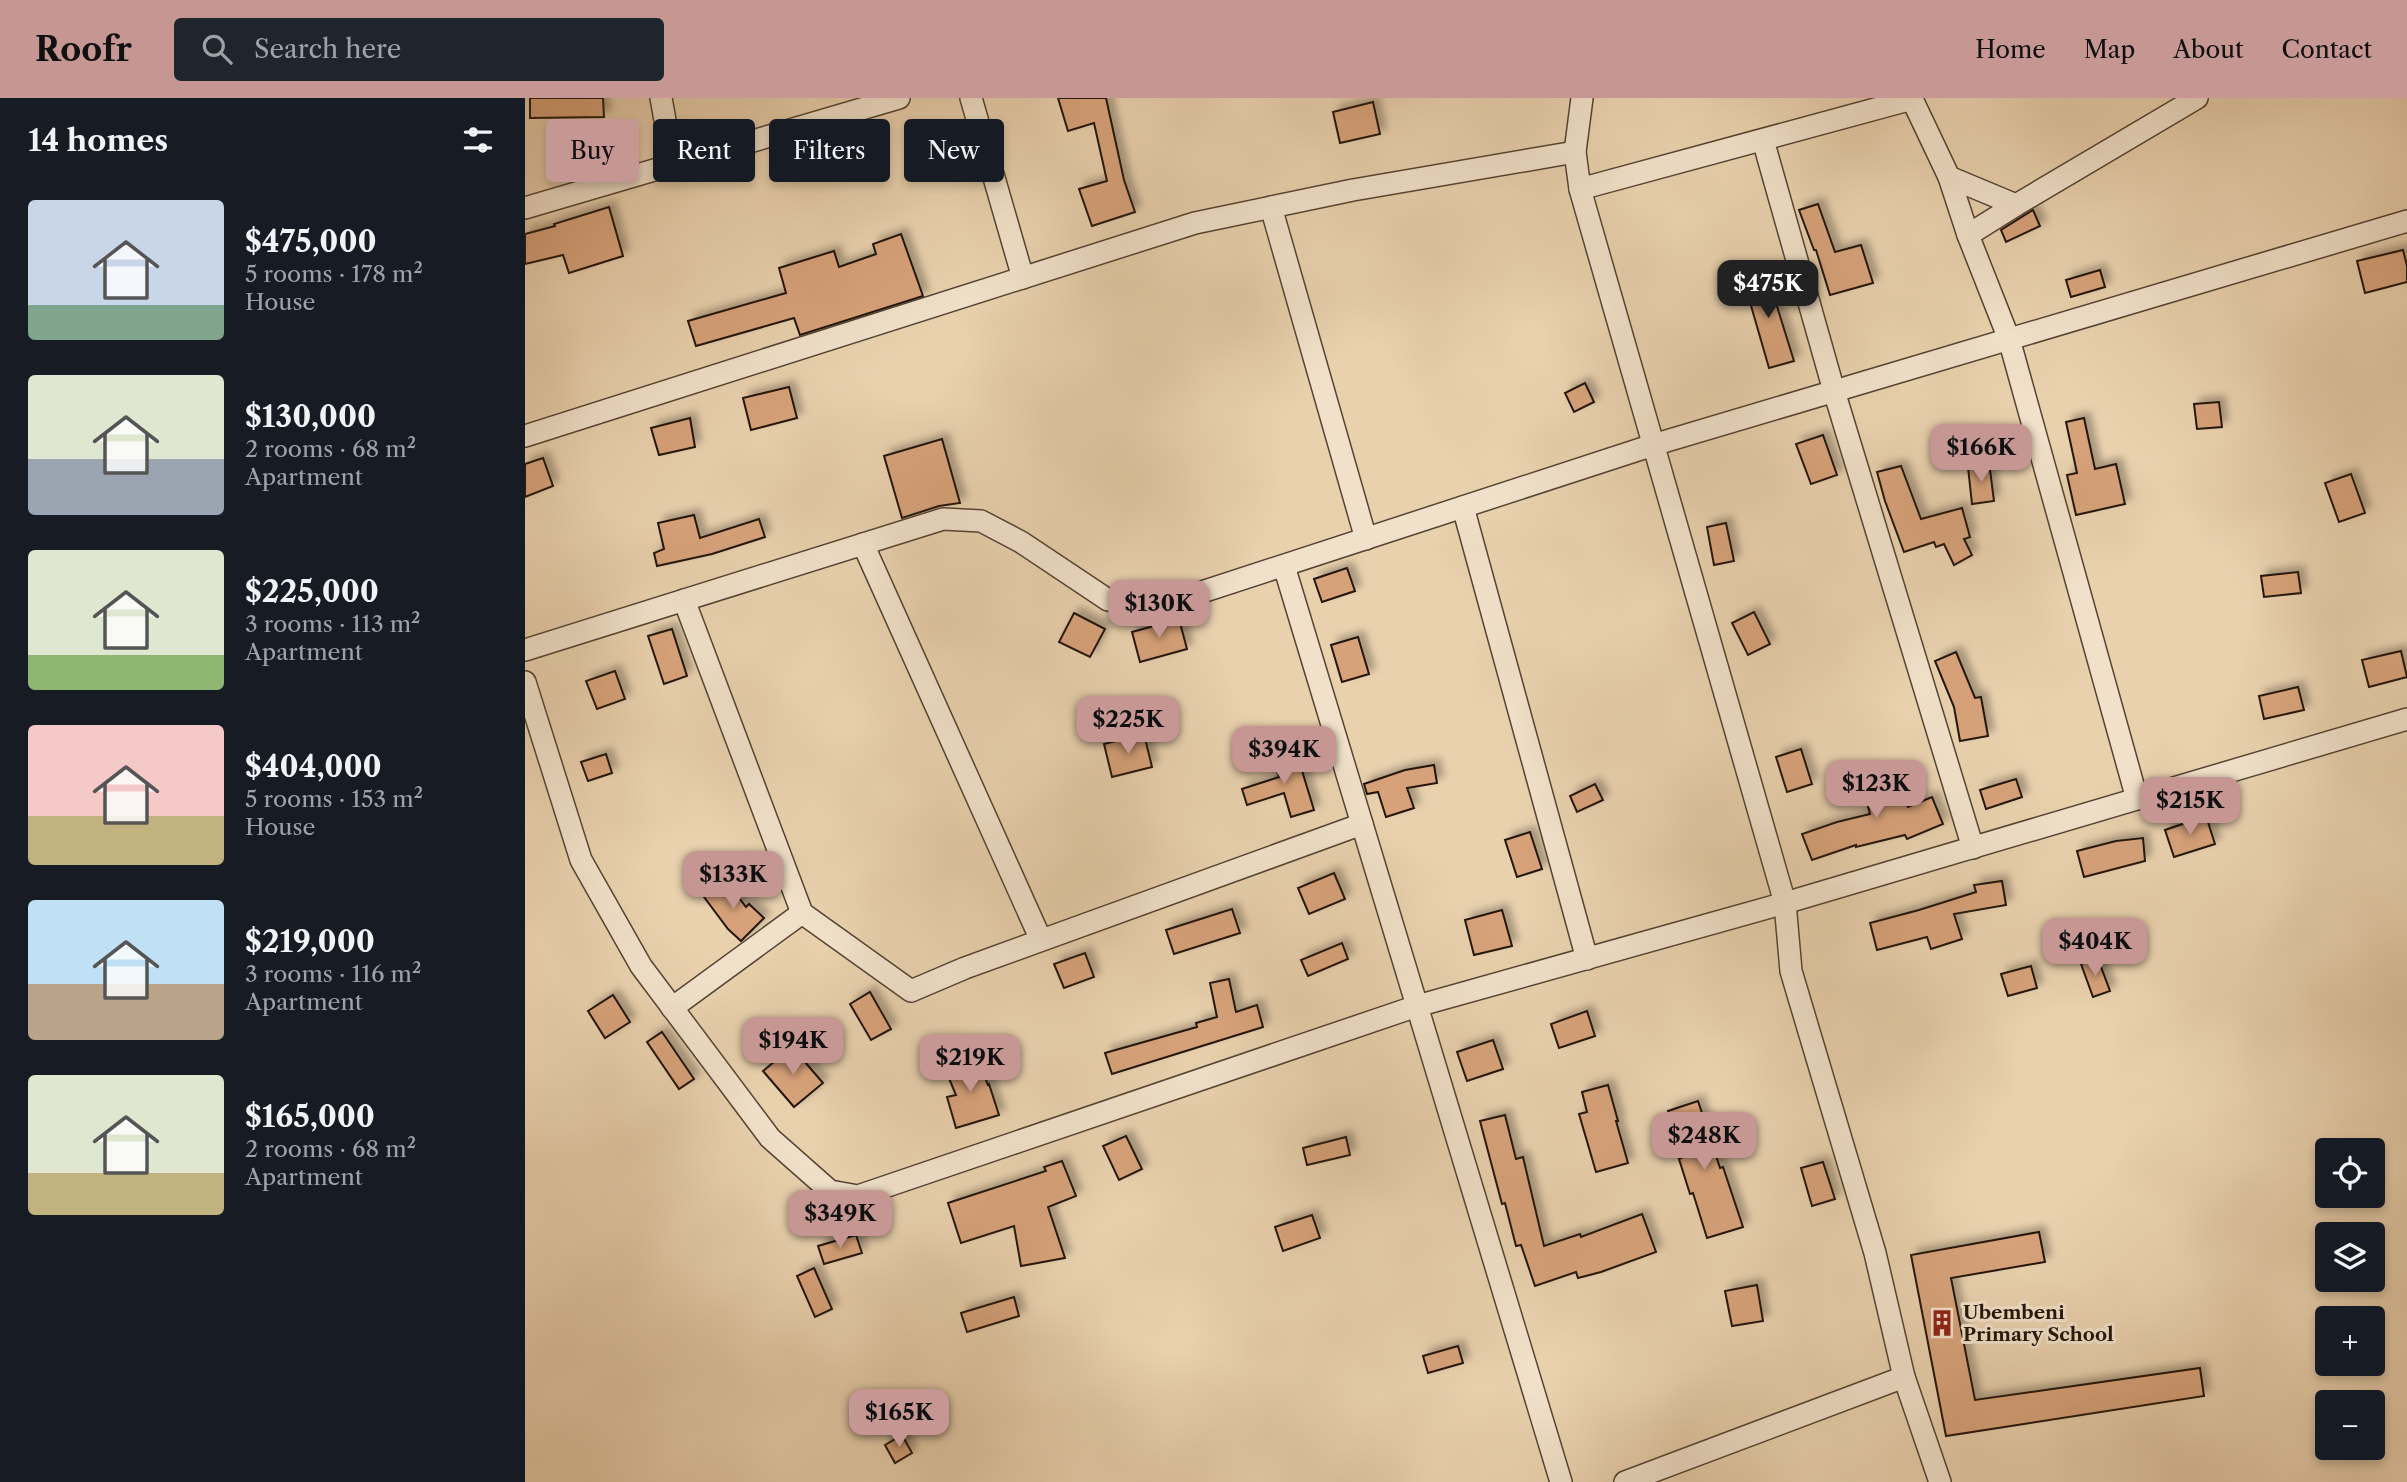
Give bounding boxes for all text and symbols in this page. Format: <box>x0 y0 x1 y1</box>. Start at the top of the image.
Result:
search box <box>174 18 664 81</box>
text: Roofr <box>35 29 132 70</box>
icon: search <box>198 30 236 68</box>
text: Search here <box>254 33 401 65</box>
text: Home <box>1975 35 2046 64</box>
text: Map <box>2084 35 2135 64</box>
text: About <box>2173 35 2244 64</box>
text: Contact <box>2282 35 2372 64</box>
chip: Buy <box>546 119 639 182</box>
chip: Rent <box>653 119 755 182</box>
chip: Filters <box>769 119 890 182</box>
chip: New <box>904 119 1004 182</box>
icon: filters <box>459 121 497 159</box>
text: 14 homes <box>28 122 168 159</box>
text: $475,000 <box>245 223 377 260</box>
icon: home <box>84 228 168 312</box>
text: 5 rooms · 178 m² <box>245 260 423 288</box>
pin: $475K <box>1719 260 1817 320</box>
text: $475K <box>1733 269 1803 297</box>
text: House <box>245 288 315 316</box>
text: $130,000 <box>245 398 376 435</box>
icon: home <box>84 403 168 487</box>
pin: $166K <box>1932 424 2030 484</box>
text: $166K <box>1946 433 2016 461</box>
text: 2 rooms · 68 m² <box>245 435 416 463</box>
text: Apartment <box>245 463 363 491</box>
text: $225,000 <box>245 573 379 610</box>
icon: home <box>84 578 168 662</box>
pin: $130K <box>1110 580 1208 640</box>
text: $130K <box>1124 589 1194 617</box>
text: 3 rooms · 113 m² <box>245 610 421 638</box>
text: Apartment <box>245 638 363 666</box>
pin: $225K <box>1079 696 1177 756</box>
text: $225K <box>1092 705 1164 733</box>
pin: $394K <box>1235 726 1333 786</box>
text: $394K <box>1248 735 1320 763</box>
text: $404,000 <box>245 748 382 785</box>
icon: home <box>84 753 168 837</box>
pin: $123K <box>1827 760 1925 820</box>
text: $123K <box>1842 769 1910 797</box>
pin: $215K <box>2141 778 2239 837</box>
text: 5 rooms · 153 m² <box>245 785 423 813</box>
text: $215K <box>2156 786 2224 814</box>
text: House <box>245 813 315 841</box>
pin: $133K <box>684 852 782 911</box>
text: $133K <box>699 860 767 888</box>
pin: $404K <box>2046 918 2144 978</box>
text: $219,000 <box>245 923 375 960</box>
text: $404K <box>2058 927 2132 955</box>
icon: home <box>84 928 168 1012</box>
text: 3 rooms · 116 m² <box>245 960 421 988</box>
text: Apartment <box>245 988 363 1016</box>
pin: $194K <box>744 1018 842 1077</box>
text: $194K <box>759 1026 827 1054</box>
pin: $219K <box>921 1034 1019 1094</box>
text: $219K <box>936 1043 1004 1071</box>
text: $165,000 <box>245 1098 375 1135</box>
icon: home <box>84 1103 168 1187</box>
pin: $248K <box>1655 1112 1753 1172</box>
text: $248K <box>1668 1121 1740 1149</box>
text: 2 rooms · 68 m² <box>245 1135 416 1163</box>
map controls <box>2315 1138 2385 1460</box>
button: locate <box>2315 1138 2385 1208</box>
text: Apartment <box>245 1163 363 1191</box>
pin: $349K <box>791 1190 889 1250</box>
text: $349K <box>804 1199 876 1227</box>
button: layers <box>2315 1222 2385 1292</box>
place label: Ubembeni Primary School <box>1963 1301 2114 1346</box>
button: + <box>2315 1306 2385 1376</box>
building icon: Ubembeni Primary School <box>1927 1308 1957 1338</box>
pin: $165K <box>850 1390 948 1449</box>
button: − <box>2315 1390 2385 1460</box>
text: $165K <box>865 1398 933 1426</box>

